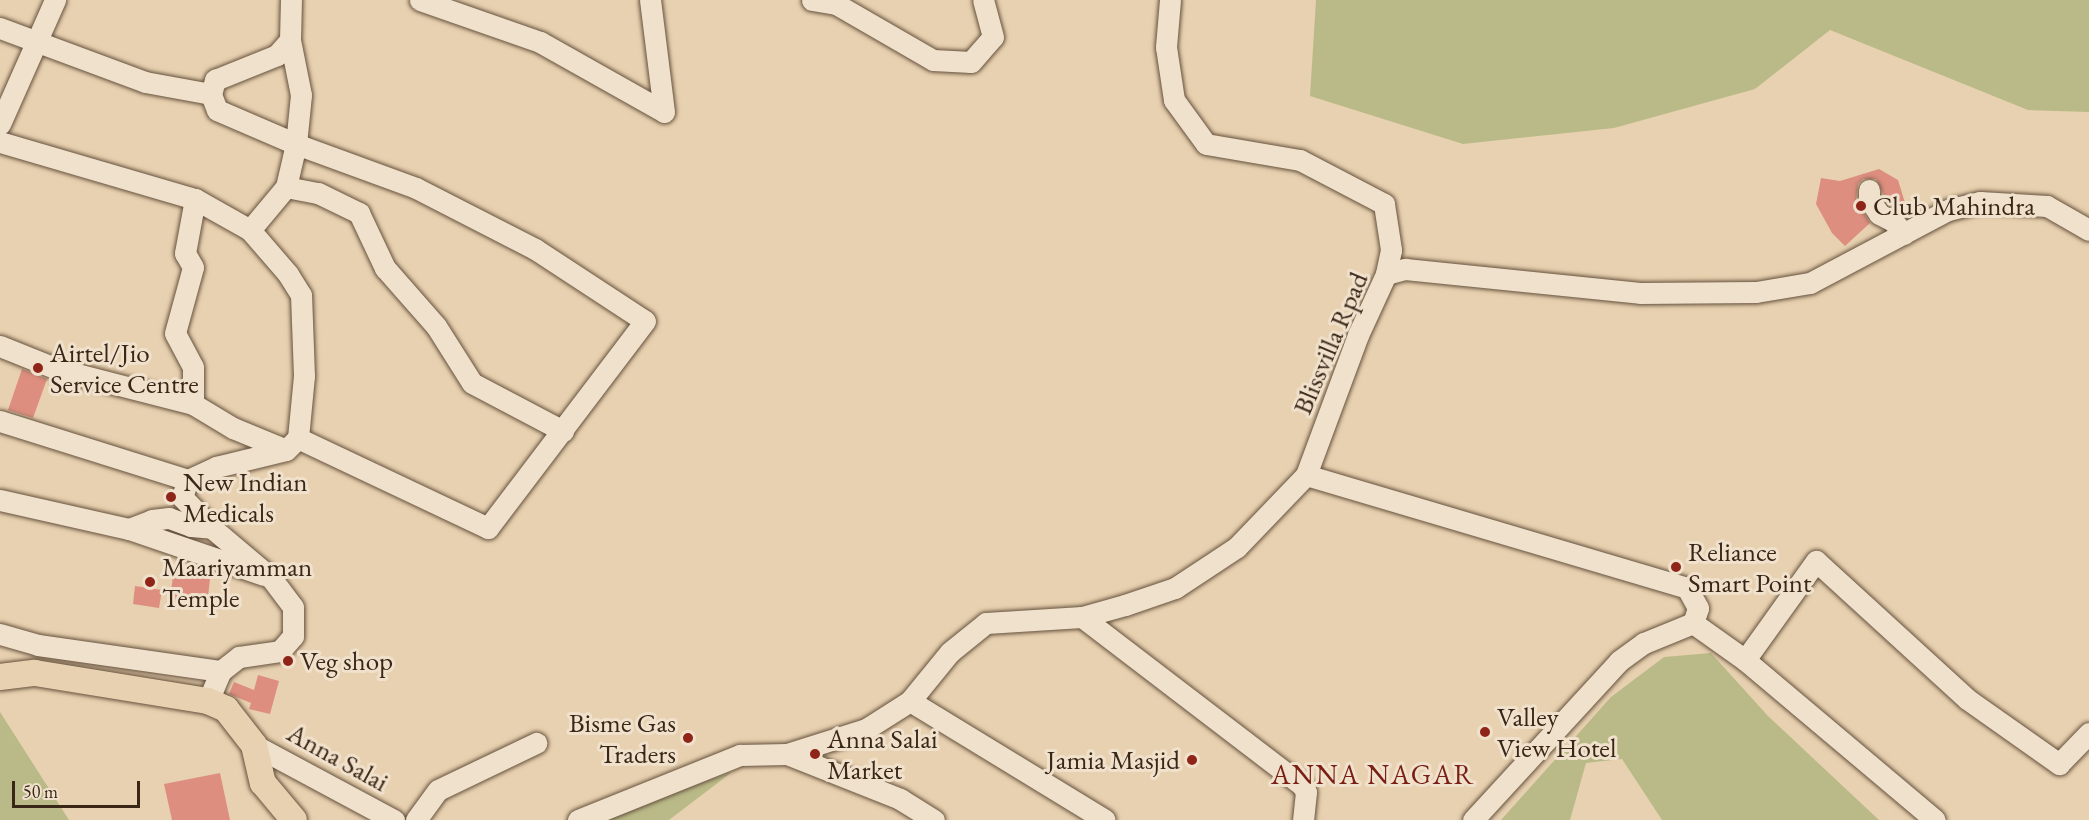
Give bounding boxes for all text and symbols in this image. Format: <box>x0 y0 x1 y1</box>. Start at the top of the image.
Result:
place label: Club Mahindra <box>1873 190 2035 222</box>
marker: Club Mahindra <box>1854 199 1868 213</box>
street label: Blissvilla Rpad <box>1286 267 1374 419</box>
place label: Airtel/Jio Service Centre <box>50 336 199 399</box>
marker: Airtel/Jio Service Centre <box>31 361 45 375</box>
place label: New Indian Medicals <box>183 465 308 528</box>
marker: New Indian Medicals <box>164 490 178 504</box>
place label: Reliance Smart Point <box>1688 535 1811 598</box>
place label: Maariyamman Temple <box>162 550 312 613</box>
marker: Reliance Smart Point <box>1669 560 1683 574</box>
marker: Maariyamman Temple <box>143 575 157 589</box>
place label: Veg shop <box>300 645 393 677</box>
marker: Veg shop <box>281 654 295 668</box>
place label: Valley View Hotel <box>1497 700 1616 763</box>
place label: Bisme Gas Traders <box>569 706 676 769</box>
street label: Anna Salai <box>282 716 394 798</box>
place label: Anna Salai Market <box>827 722 938 785</box>
marker: Valley View Hotel <box>1478 725 1492 739</box>
marker: Bisme Gas Traders <box>681 731 695 745</box>
place label: Jamia Masjid <box>1047 744 1180 776</box>
marker: Anna Salai Market <box>808 747 822 761</box>
marker: Jamia Masjid <box>1185 753 1199 767</box>
district label: ANNA NAGAR <box>1271 757 1475 791</box>
scale bar <box>15 769 142 807</box>
text: 50 m <box>23 780 58 803</box>

